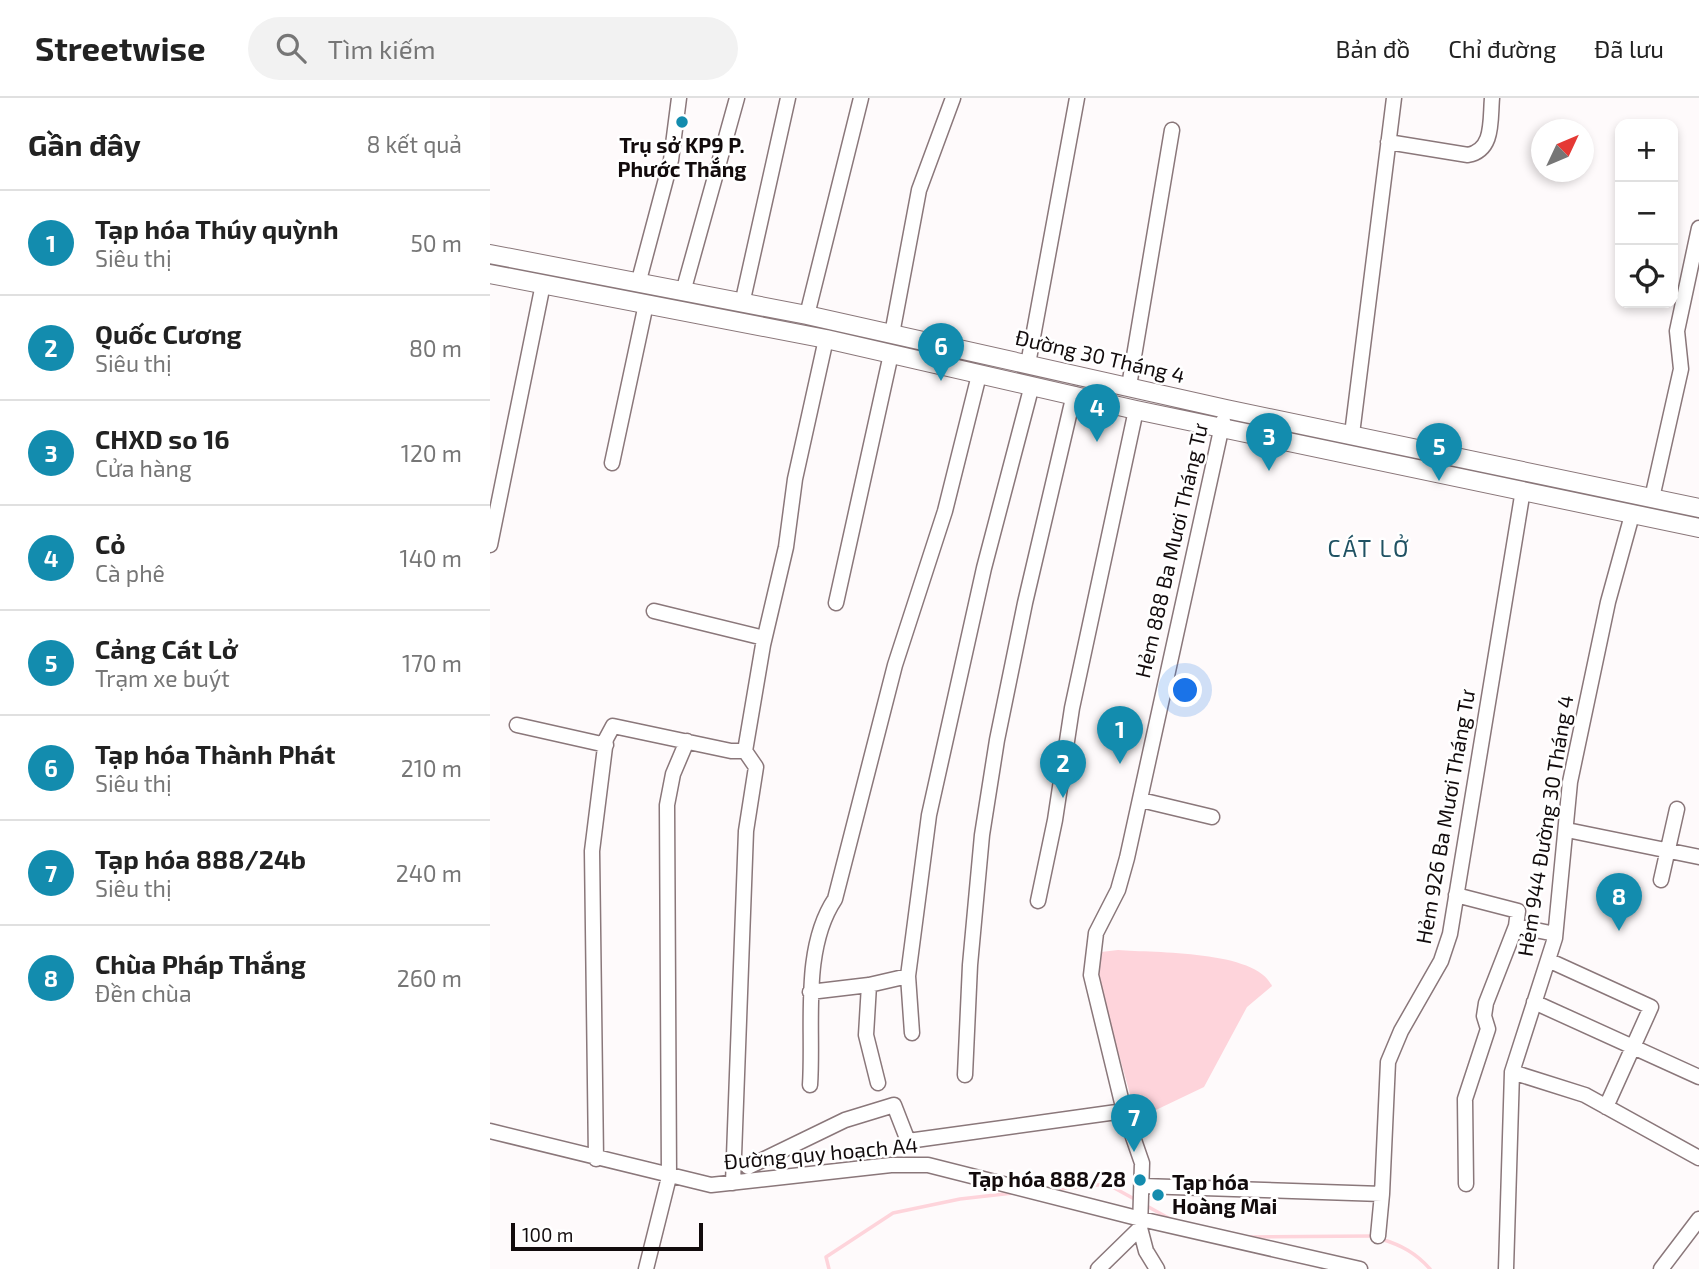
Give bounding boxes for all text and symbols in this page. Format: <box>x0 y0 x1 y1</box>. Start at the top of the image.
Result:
search box <box>248 17 738 80</box>
text: Streetwise <box>35 28 206 68</box>
icon: search <box>272 29 310 67</box>
text: Tìm kiếm <box>328 33 435 64</box>
text: Bản đồ <box>1336 34 1410 63</box>
text: Chỉ đường <box>1448 34 1556 63</box>
text: Đã lưu <box>1594 34 1664 63</box>
marker: Trụ sở KP9 P. Phước Thắng <box>674 114 690 130</box>
north arrow <box>1531 119 1594 182</box>
map controls <box>1615 119 1678 308</box>
button: + <box>1615 119 1678 182</box>
text: Gần đây <box>28 126 141 162</box>
text: 8 kết quả <box>366 130 462 158</box>
place label: Trụ sở KP9 P. Phước Thắng <box>617 132 747 181</box>
button: − <box>1615 182 1678 245</box>
text: Tạp hóa Thúy quỳnh <box>95 213 339 244</box>
text: 1 <box>46 229 56 257</box>
text: 50 m <box>411 229 462 257</box>
text: Siêu thị <box>95 244 172 272</box>
button: locate <box>1615 245 1678 308</box>
text: Quốc Cương <box>95 318 242 349</box>
pin: 6 <box>918 323 964 381</box>
street label: Đường 30 Tháng 4 <box>1013 324 1188 387</box>
text: 2 <box>44 334 58 362</box>
text: 80 m <box>409 334 462 362</box>
text: Siêu thị <box>95 349 172 377</box>
pin: 4 <box>1074 384 1120 442</box>
pin: 3 <box>1246 413 1292 471</box>
street label: Hẻm 888 Ba Mươi Tháng Tư <box>1129 420 1212 680</box>
text: CHXD so 16 <box>95 423 230 454</box>
pin: 5 <box>1416 423 1462 481</box>
text: 3 <box>44 439 58 467</box>
text: 120 m <box>401 439 462 467</box>
text: Cửa hàng <box>95 454 192 482</box>
text: Cỏ <box>95 528 126 559</box>
district label: CÁT LỞ <box>1328 534 1410 562</box>
text: 4 <box>44 544 58 572</box>
text: 140 m <box>400 544 462 572</box>
text: Cà phê <box>95 559 165 587</box>
text: Cảng Cát Lở <box>95 633 238 664</box>
text: 5 <box>45 649 57 677</box>
text: 170 m <box>402 649 462 677</box>
text: Trạm xe buýt <box>95 664 230 692</box>
your location <box>1168 673 1202 707</box>
street label: Hẻm 926 Ba Mươi Tháng Tư <box>1410 686 1479 946</box>
street label: Hẻm 944 Đường 30 Tháng 4 <box>1512 693 1578 958</box>
pin: 1 <box>1097 706 1143 764</box>
text: Tạp hóa Thành Phát <box>95 738 335 769</box>
pin: 2 <box>1040 740 1086 798</box>
text: 6 <box>44 754 58 782</box>
text: 210 m <box>401 754 462 782</box>
text: Siêu thị <box>95 769 172 797</box>
text: Tạp hóa 888/24b <box>95 843 306 874</box>
text: 7 <box>45 859 57 887</box>
text: 240 m <box>396 859 462 887</box>
pin: 8 <box>1596 873 1642 931</box>
text: Siêu thị <box>95 874 172 902</box>
text: Chùa Pháp Thắng <box>95 948 306 979</box>
text: 8 <box>44 964 58 992</box>
text: 260 m <box>397 964 462 992</box>
text: Đền chùa <box>95 979 192 1007</box>
pin: 7 <box>1111 1094 1157 1152</box>
street label: Đường quy hoạch A4 <box>723 1132 919 1173</box>
place label: Tạp hóa 888/28 <box>968 1166 1126 1191</box>
place label: Tạp hóa Hoàng Mai <box>1172 1169 1277 1218</box>
marker: Tạp hóa 888/28 <box>1132 1172 1148 1188</box>
marker: Tạp hóa Hoàng Mai <box>1150 1187 1166 1203</box>
scale bar <box>511 1220 704 1252</box>
text: 100 m <box>522 1223 573 1246</box>

